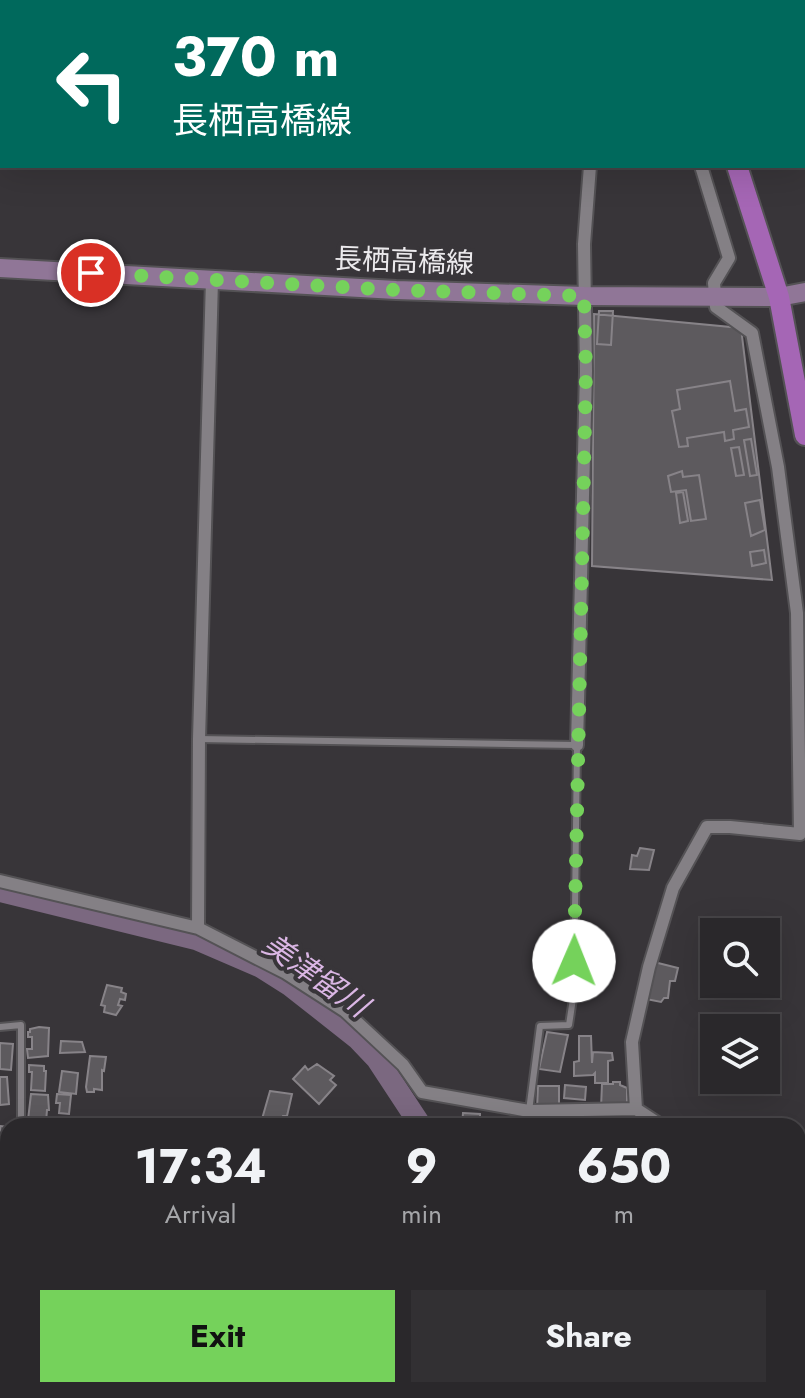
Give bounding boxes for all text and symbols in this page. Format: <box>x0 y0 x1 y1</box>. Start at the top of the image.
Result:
text: 370 m <box>172 16 340 97</box>
icon: left <box>40 32 144 136</box>
text: 長栖高橋線 <box>172 94 352 146</box>
street label: 長栖高橋線 <box>333 238 475 284</box>
pin <box>57 239 125 307</box>
icon: arrive <box>69 251 113 295</box>
map controls <box>700 918 780 1094</box>
button: search <box>700 918 780 998</box>
position arrow <box>532 919 616 1003</box>
water label: 美津留川 <box>255 923 380 1029</box>
button: layers <box>700 1014 780 1094</box>
text: 17:34 <box>135 1132 267 1201</box>
text: 9 <box>406 1132 438 1201</box>
text: 650 <box>577 1132 671 1201</box>
text: Arrival <box>165 1195 236 1233</box>
text: min <box>401 1195 442 1233</box>
text: m <box>614 1195 634 1233</box>
button: Exit <box>40 1290 395 1382</box>
button: Share <box>411 1290 766 1382</box>

